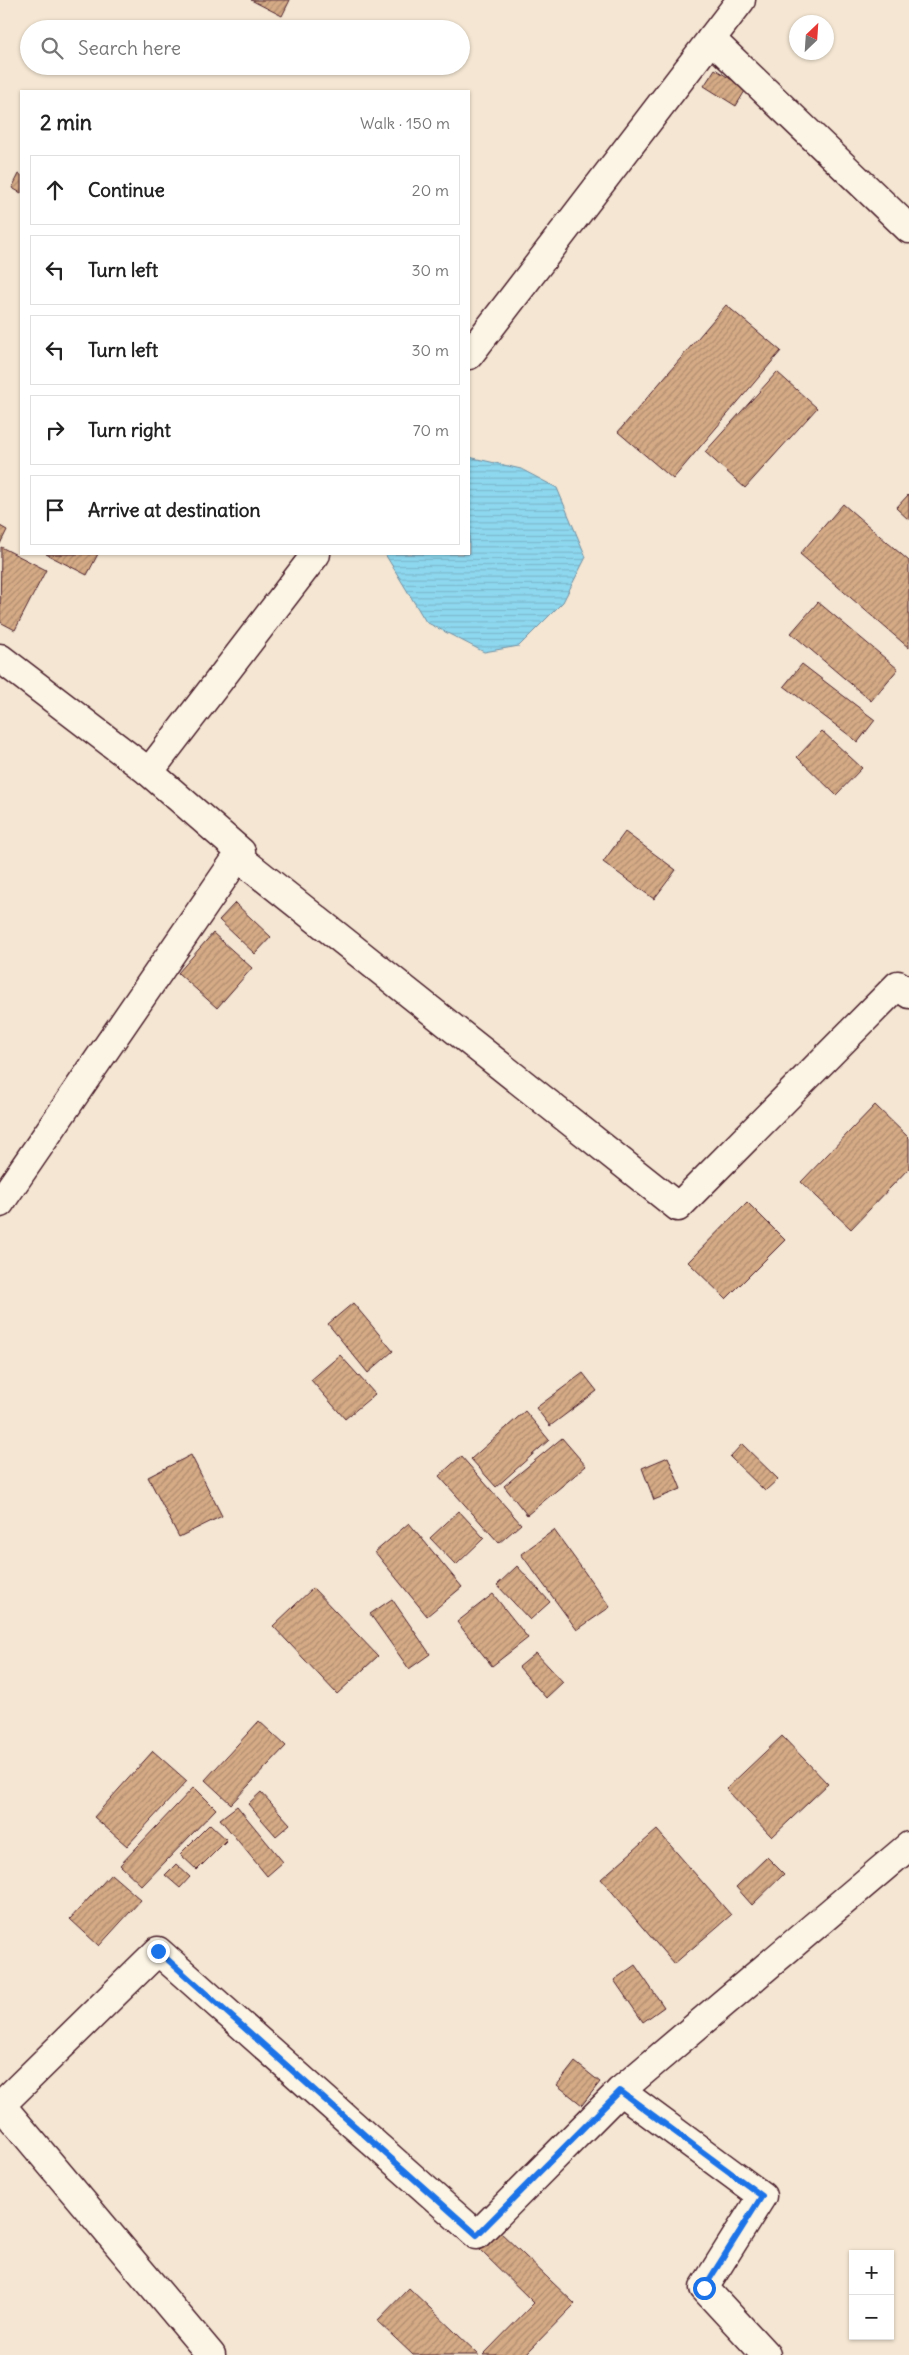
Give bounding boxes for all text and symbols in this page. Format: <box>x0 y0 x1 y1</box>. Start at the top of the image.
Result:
north arrow <box>789 15 834 60</box>
search box <box>20 20 470 75</box>
icon: search <box>38 34 66 62</box>
text: Search here <box>78 36 181 60</box>
text: 2 min <box>40 109 92 136</box>
text: Walk · 150 m <box>360 113 450 133</box>
icon: ahead <box>41 176 69 204</box>
text: Continue <box>88 178 165 202</box>
text: 20 m <box>412 180 449 200</box>
icon: left <box>41 256 69 284</box>
text: Turn left <box>88 258 158 282</box>
text: 30 m <box>412 260 449 280</box>
icon: left <box>41 336 69 364</box>
text: Turn left <box>88 338 158 362</box>
text: 30 m <box>412 340 449 360</box>
icon: right <box>41 416 69 444</box>
text: Turn right <box>88 418 171 442</box>
text: 70 m <box>413 420 449 440</box>
icon: arrive <box>41 496 69 524</box>
text: Arrive at destination <box>88 498 261 522</box>
route end <box>147 1940 170 1963</box>
map controls <box>849 2250 894 2340</box>
button: + <box>849 2250 894 2295</box>
route start <box>693 2277 716 2300</box>
button: − <box>849 2295 894 2340</box>

